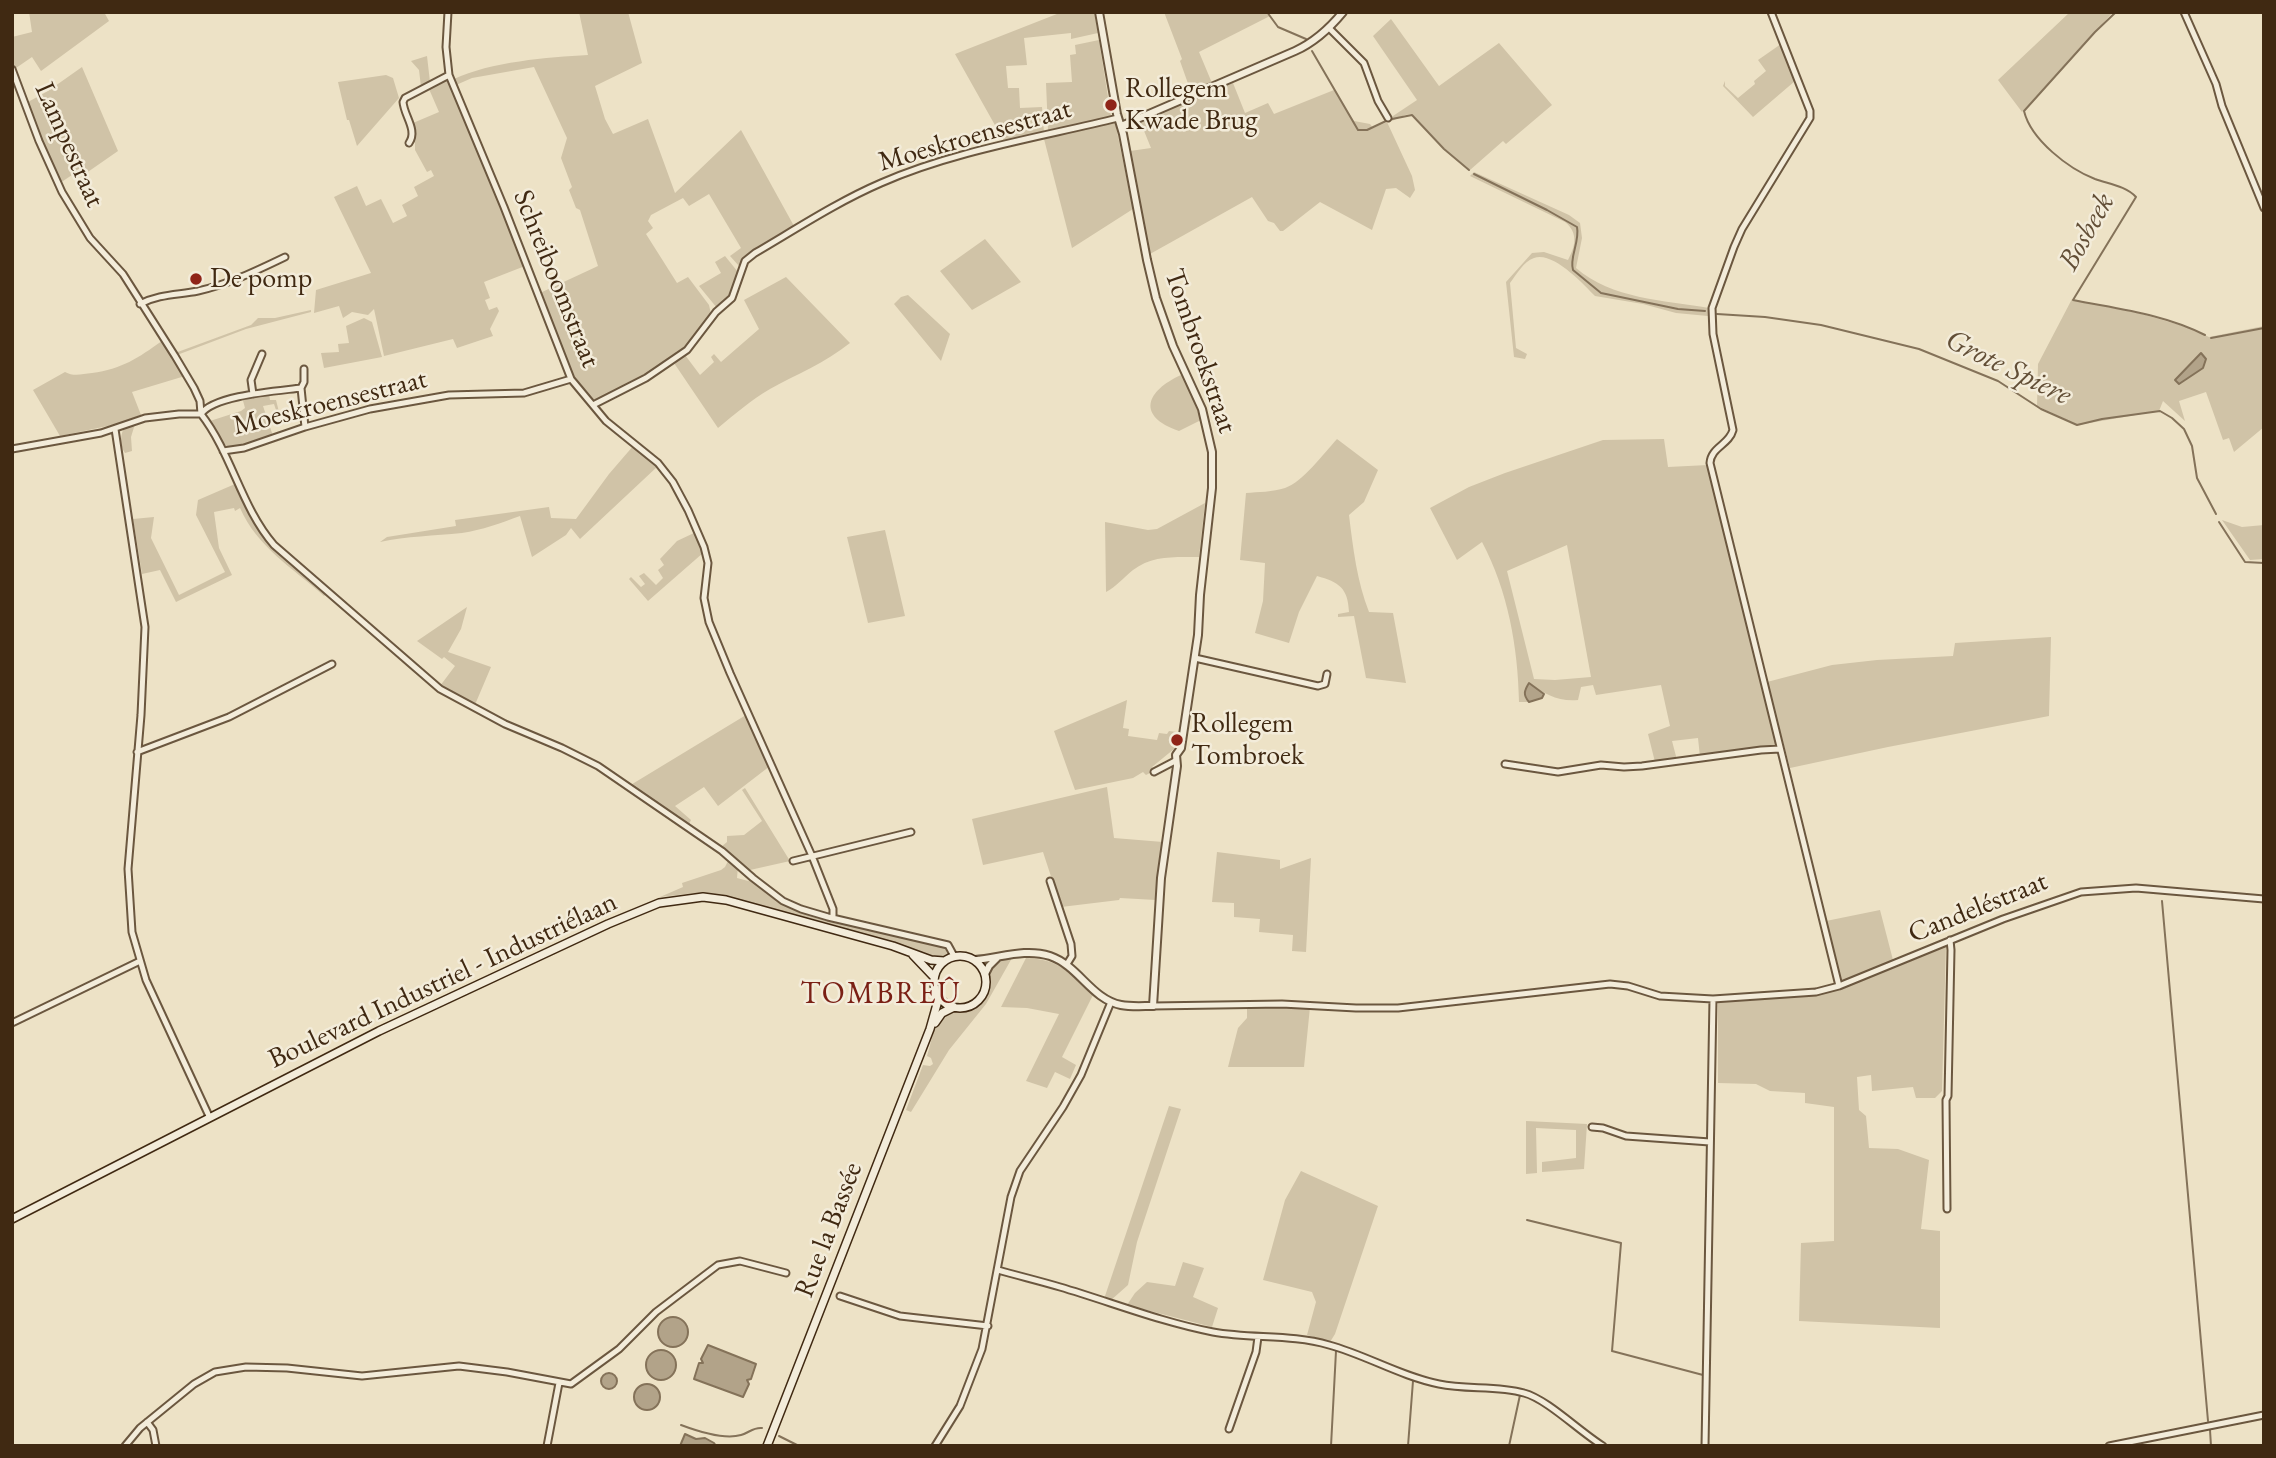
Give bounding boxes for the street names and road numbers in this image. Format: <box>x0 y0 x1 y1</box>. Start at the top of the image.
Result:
street label: Lampestraat <box>27 77 111 213</box>
street label: Moeskroensestraat <box>875 92 1075 180</box>
street label: Schreiboomstraat <box>505 185 607 373</box>
street label: Tombroekstraat <box>1156 264 1244 438</box>
street label: Moeskroensestraat <box>229 363 431 443</box>
street label: Candeléstraat <box>1904 865 2052 951</box>
street label: Boulevard Industriel - Industriélaan <box>263 885 623 1077</box>
street label: Rue la Bassée <box>788 1158 870 1302</box>

